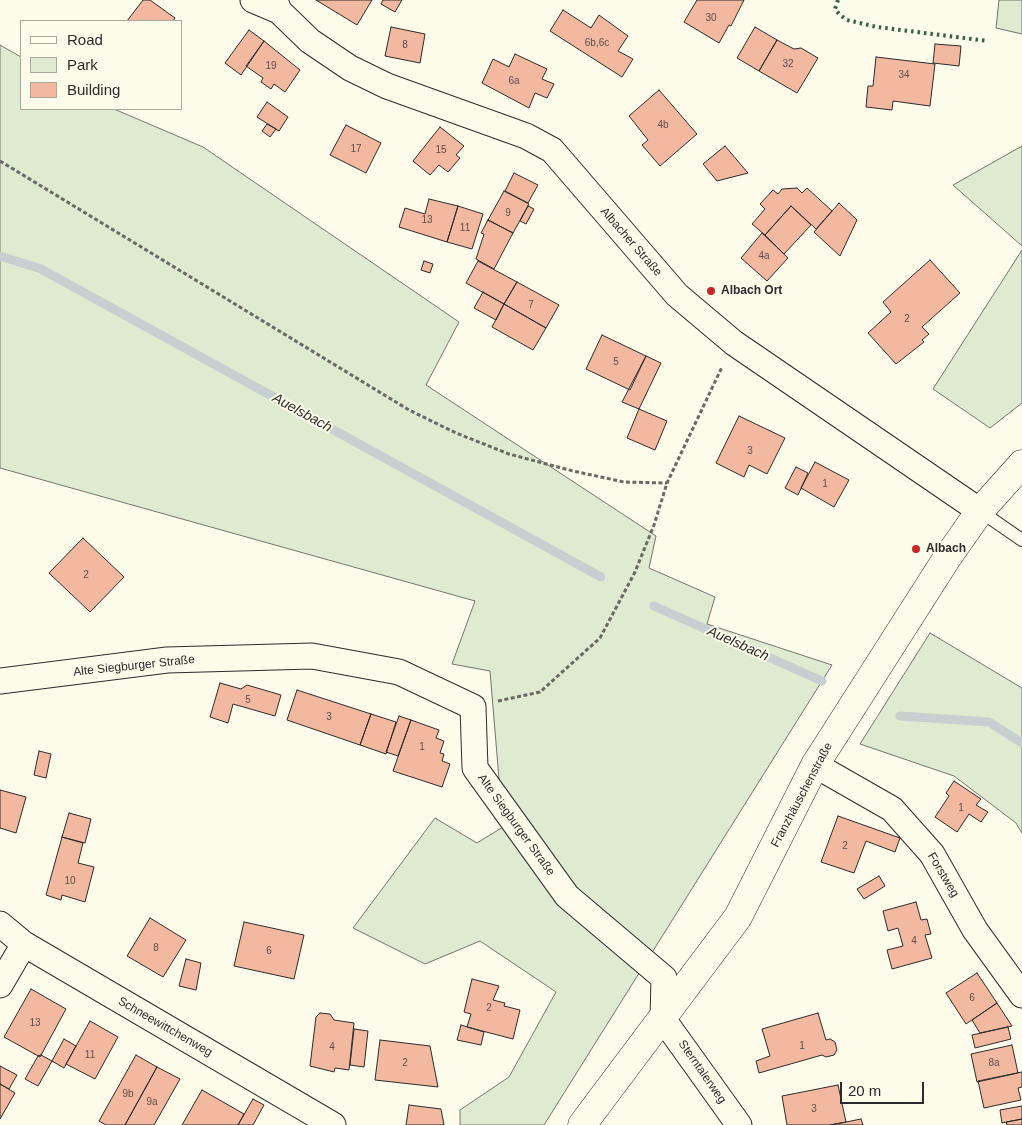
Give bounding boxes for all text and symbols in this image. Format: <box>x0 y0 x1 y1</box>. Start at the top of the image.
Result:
house number: 30 <box>705 12 717 24</box>
legend <box>20 20 182 110</box>
text: Road <box>67 31 103 48</box>
house number: 6b,6c <box>585 37 609 49</box>
house number: 8 <box>402 39 408 51</box>
text: Park <box>67 56 98 73</box>
house number: 32 <box>782 58 794 70</box>
house number: 19 <box>265 60 277 72</box>
house number: 34 <box>898 69 910 81</box>
house number: 6a <box>508 75 520 87</box>
text: Building <box>67 81 120 98</box>
house number: 4b <box>657 119 669 131</box>
house number: 17 <box>350 143 362 155</box>
house number: 15 <box>435 144 447 156</box>
street label: Albacher Straße <box>597 205 665 279</box>
house number: 9 <box>505 207 511 219</box>
house number: 13 <box>421 214 433 226</box>
house number: 11 <box>460 222 470 234</box>
house number: 4a <box>758 250 770 262</box>
place label: Albach Ort <box>721 284 782 298</box>
marker: Albach Ort <box>705 285 717 297</box>
house number: 7 <box>528 299 534 311</box>
house number: 2 <box>904 313 910 325</box>
house number: 5 <box>613 356 619 368</box>
water label: Auelsbach <box>269 390 335 436</box>
house number: 3 <box>747 445 753 457</box>
house number: 1 <box>822 478 828 490</box>
place label: Albach <box>926 542 966 556</box>
marker: Albach <box>910 543 922 555</box>
house number: 2 <box>83 569 89 581</box>
water label: Auelsbach <box>705 623 771 665</box>
street label: Alte Siegburger Straße <box>73 652 195 680</box>
house number: 5 <box>245 694 251 706</box>
house number: 3 <box>326 711 332 723</box>
street label: Franzhäuschenstraße <box>768 740 836 850</box>
house number: 1 <box>419 741 425 753</box>
street label: Alte Siegburger Straße <box>474 771 558 879</box>
house number: 1 <box>958 802 964 814</box>
house number: 2 <box>842 840 848 852</box>
street label: Forstweg <box>924 850 962 900</box>
house number: 10 <box>64 875 76 887</box>
house number: 4 <box>911 935 917 947</box>
house number: 8 <box>153 942 159 954</box>
house number: 6 <box>266 945 272 957</box>
house number: 6 <box>969 992 975 1004</box>
street label: Schneewittchenweg <box>115 994 215 1060</box>
house number: 2 <box>486 1002 492 1014</box>
house number: 13 <box>29 1017 41 1029</box>
street label: Sterntalerweg <box>675 1038 729 1106</box>
house number: 1 <box>799 1040 805 1052</box>
house number: 4 <box>329 1041 335 1053</box>
house number: 11 <box>85 1049 95 1061</box>
house number: 2 <box>402 1057 408 1069</box>
house number: 8a <box>988 1057 1000 1069</box>
scale bar <box>842 1072 926 1104</box>
text: 20 m <box>848 1082 881 1099</box>
house number: 9b <box>122 1088 134 1100</box>
house number: 9a <box>146 1096 158 1108</box>
house number: 3 <box>811 1103 817 1115</box>

